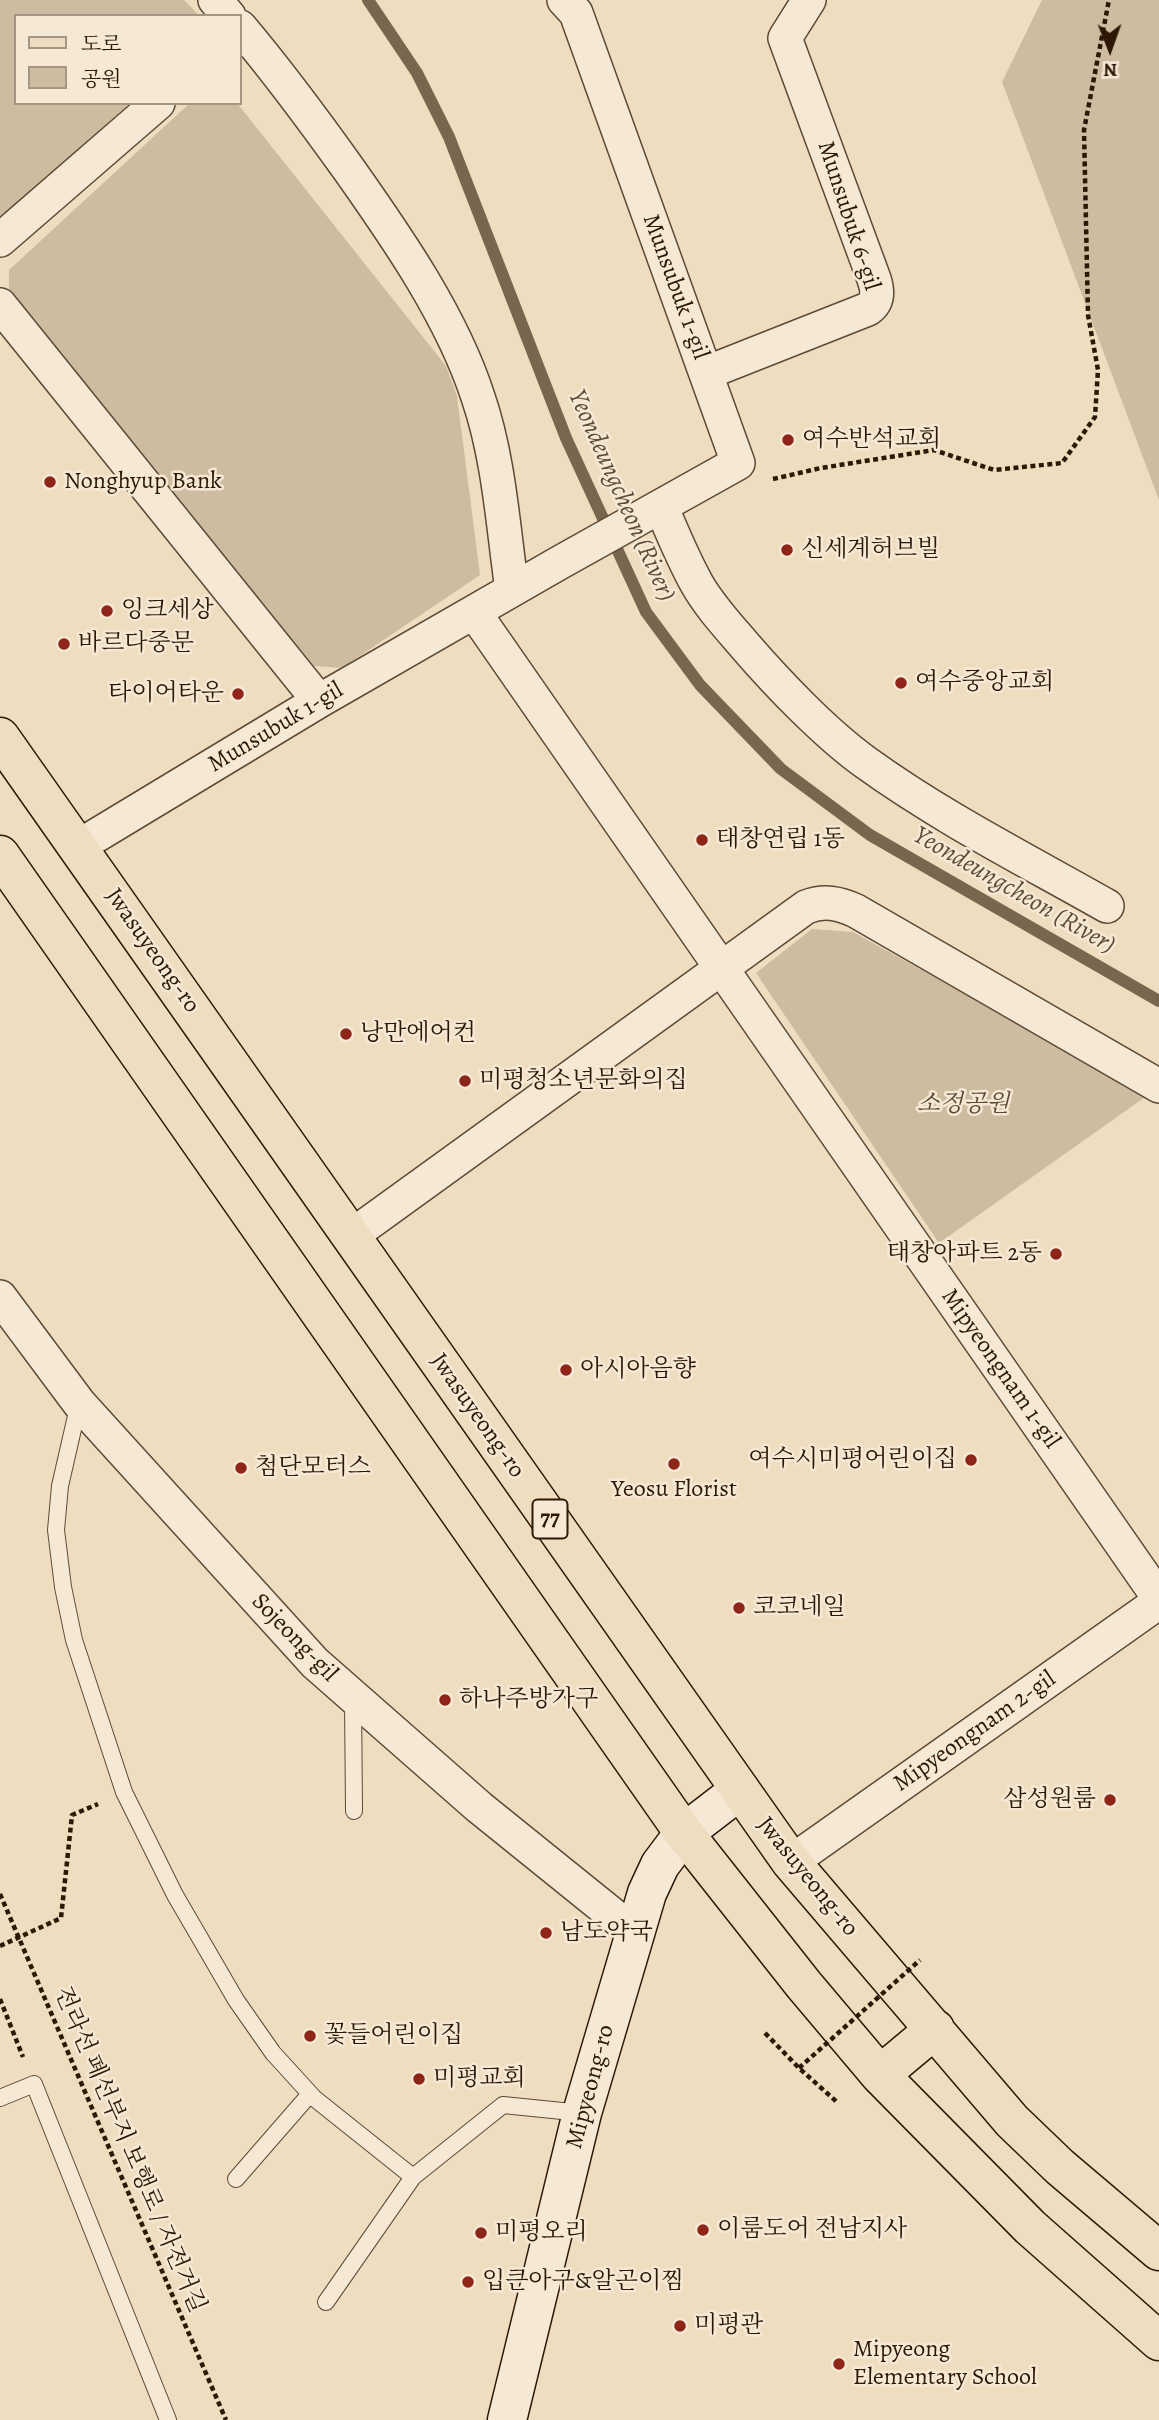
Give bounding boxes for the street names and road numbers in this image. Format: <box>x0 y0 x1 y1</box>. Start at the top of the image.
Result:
street label: Munsubuk 6-gil <box>810 138 886 294</box>
street label: Munsubuk 1-gil <box>635 210 715 364</box>
street label: Munsubuk 1-gil <box>203 676 349 780</box>
street label: Jwasuyeong-ro <box>98 883 206 1019</box>
street label: Mipyeongnam 1-gil <box>934 1284 1066 1454</box>
street label: Jwasuyeong-ro <box>423 1348 531 1484</box>
road number: 77 <box>532 1500 568 1538</box>
street label: Sojeong-gil <box>245 1588 343 1688</box>
street label: Mipyeongnam 2-gil <box>888 1665 1062 1799</box>
street label: Jwasuyeong-ro <box>750 1811 864 1943</box>
street label: 전라선 폐선부지 보행로 / 자전거길 <box>47 1983 211 2317</box>
street label: Mipyeong-ro <box>561 2022 621 2152</box>

